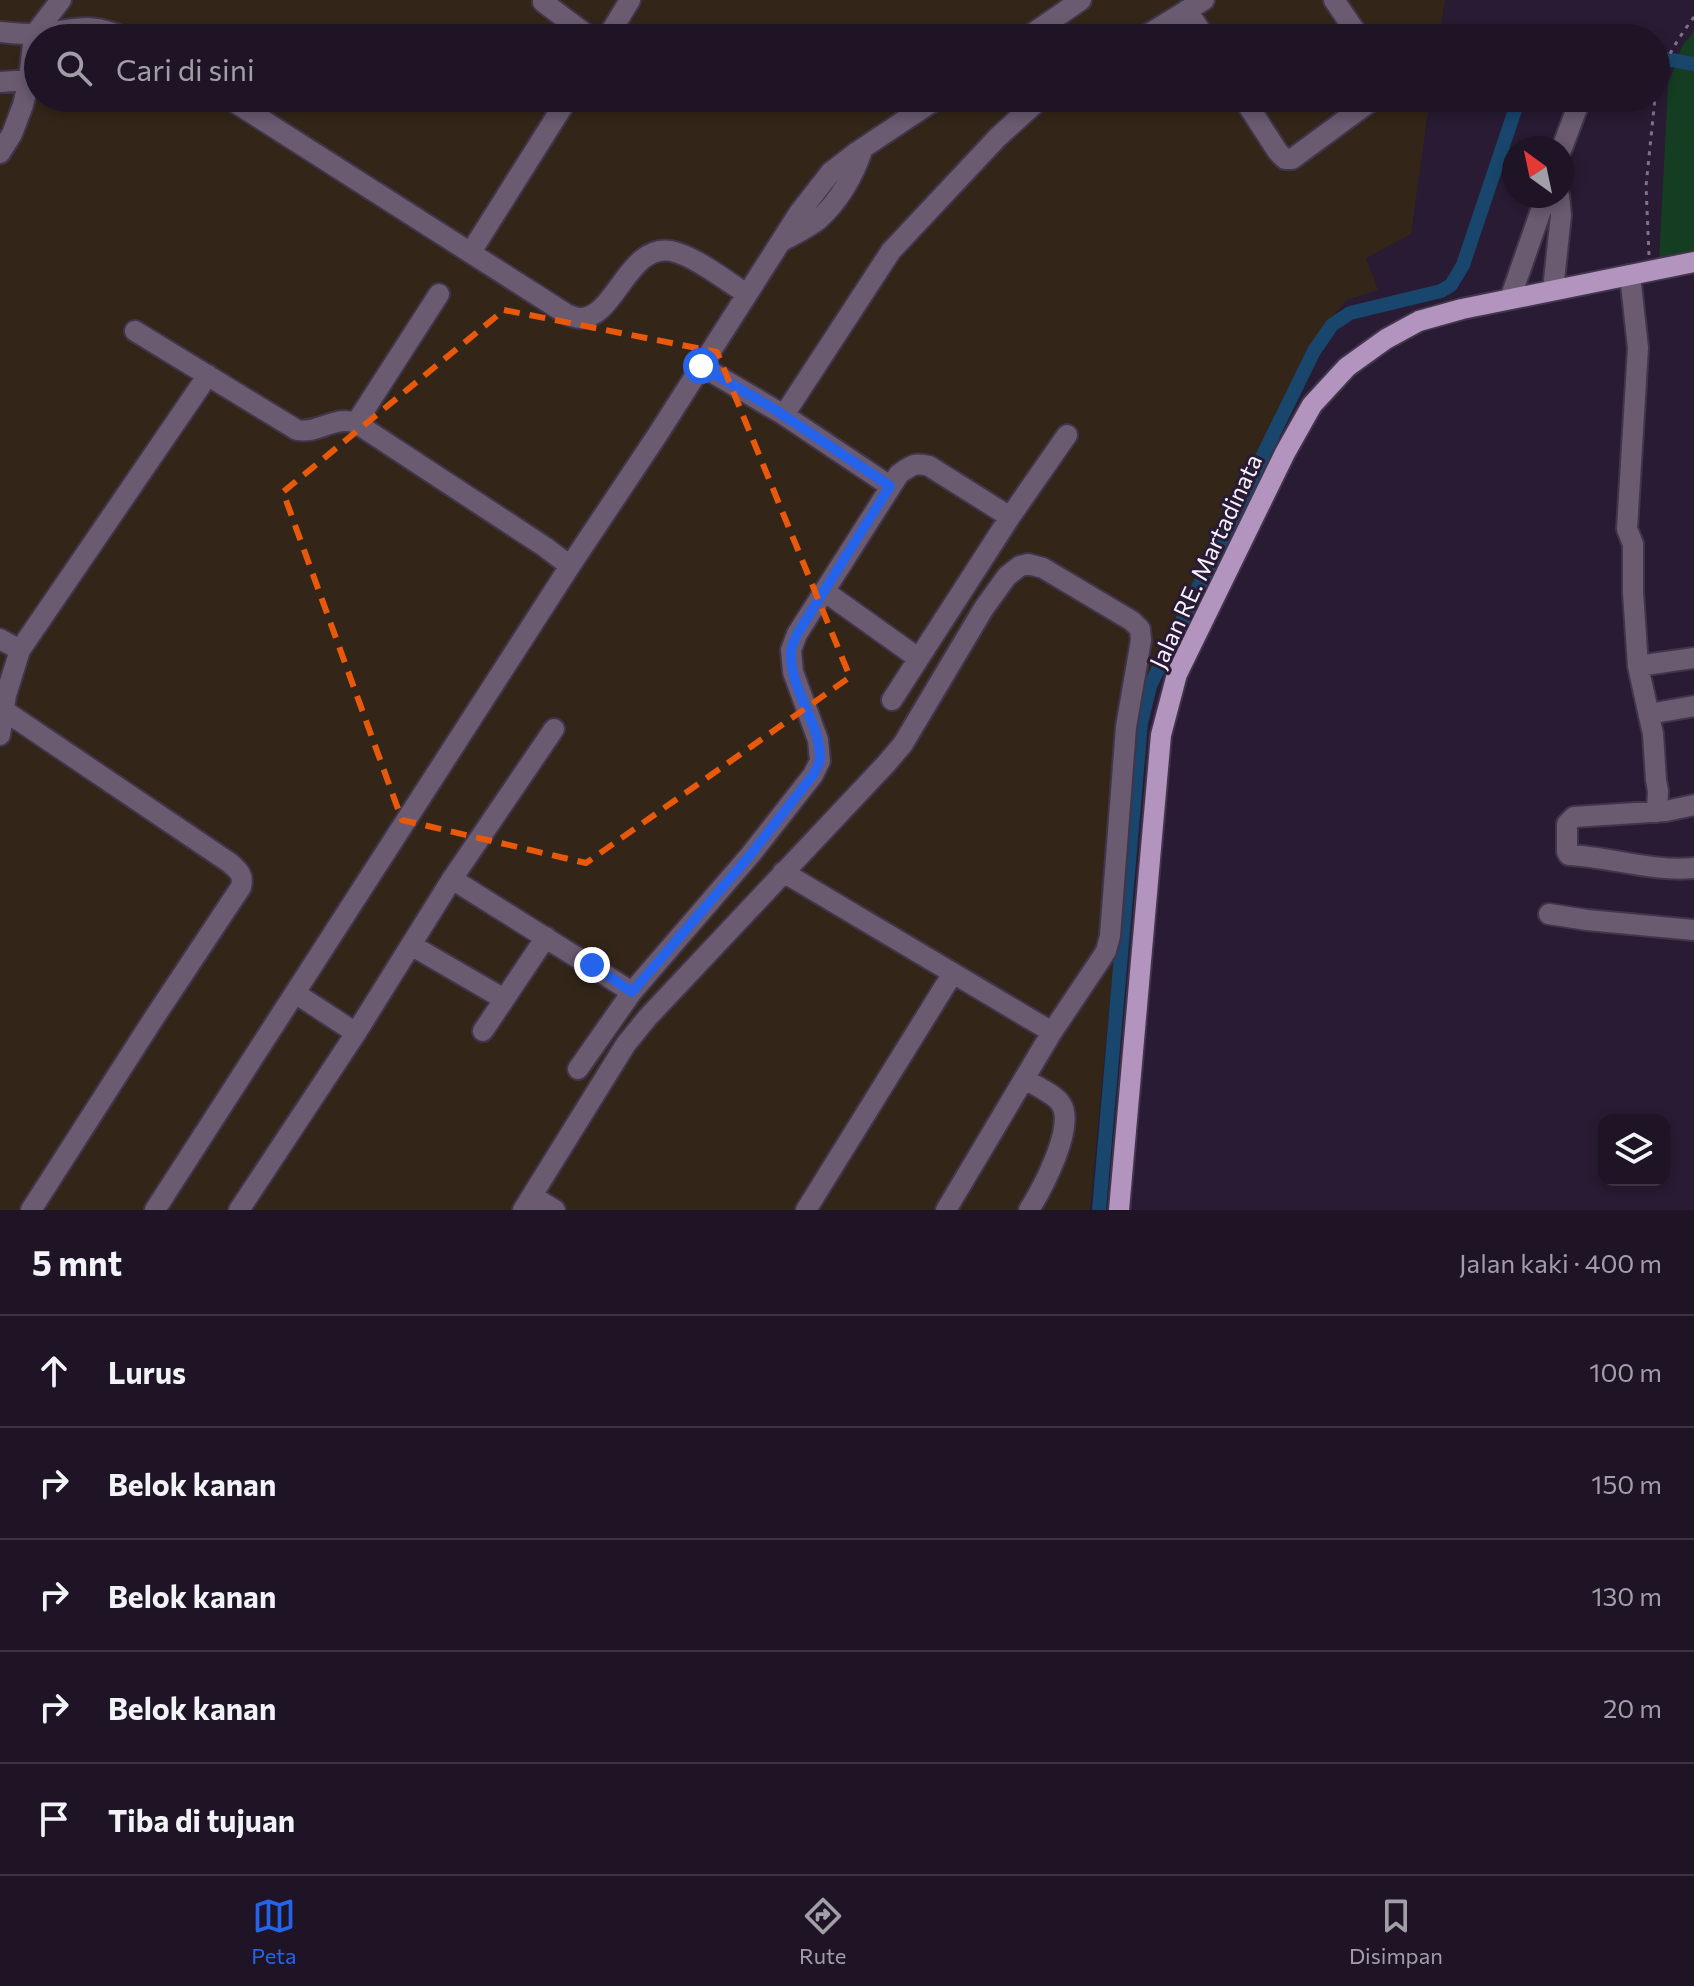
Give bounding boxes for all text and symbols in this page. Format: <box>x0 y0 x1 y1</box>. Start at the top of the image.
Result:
search box <box>24 24 1670 112</box>
icon: search <box>52 46 96 90</box>
text: Cari di sini <box>116 50 255 87</box>
north arrow <box>1502 136 1574 208</box>
route start <box>683 348 719 384</box>
street label: Jalan RE. Martadinata <box>1143 449 1267 673</box>
route end <box>574 947 610 983</box>
map controls <box>1598 1114 1670 1186</box>
button: layers <box>1598 1114 1670 1186</box>
text: 5 mnt <box>32 1241 122 1283</box>
text: Jalan kaki · 400 m <box>1459 1247 1662 1278</box>
icon: ahead <box>32 1349 76 1393</box>
text: Lurus <box>108 1353 186 1390</box>
text: 100 m <box>1589 1356 1662 1387</box>
icon: right <box>32 1461 76 1505</box>
text: Belok kanan <box>108 1465 276 1502</box>
text: 150 m <box>1591 1468 1662 1499</box>
icon: right <box>32 1573 76 1617</box>
text: Belok kanan <box>108 1577 276 1614</box>
text: 130 m <box>1591 1580 1662 1611</box>
icon: right <box>32 1685 76 1729</box>
text: Belok kanan <box>108 1689 276 1726</box>
text: 20 m <box>1603 1692 1662 1723</box>
icon: arrive <box>32 1797 76 1841</box>
text: Tiba di tujuan <box>108 1801 295 1838</box>
tab: Peta <box>251 1894 297 1969</box>
tab: Rute <box>799 1894 846 1969</box>
tab: Disimpan <box>1349 1894 1443 1969</box>

